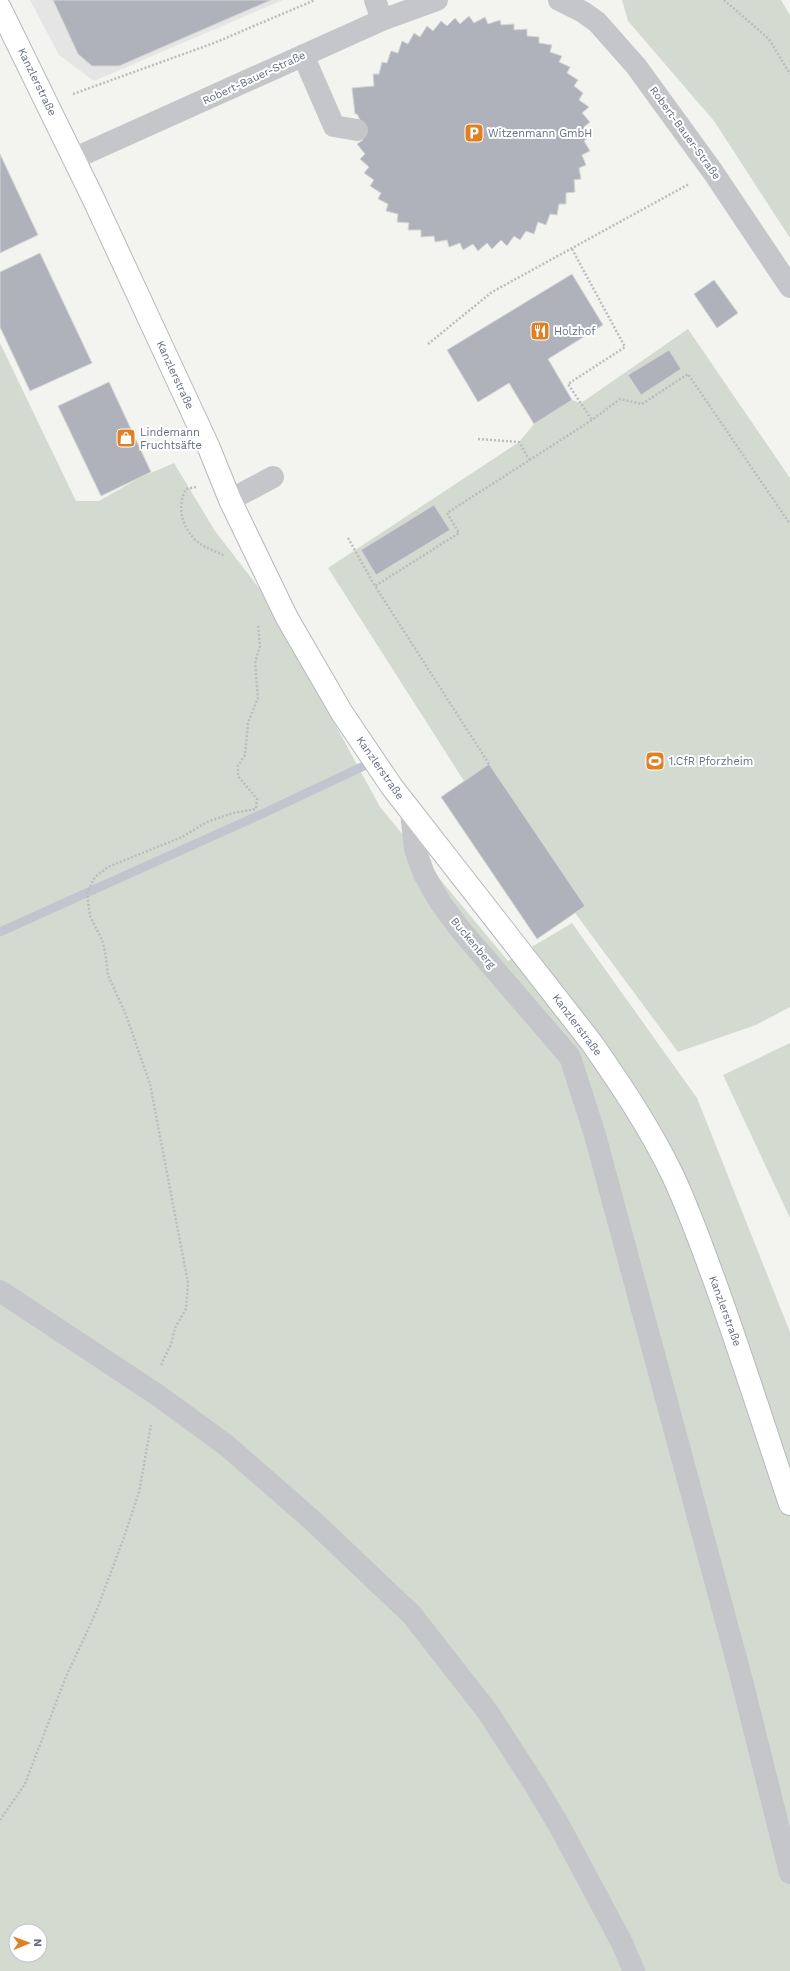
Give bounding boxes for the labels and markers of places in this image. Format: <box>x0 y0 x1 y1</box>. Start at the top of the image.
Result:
parking icon: Witzenmann GmbH <box>463 122 485 144</box>
place label: Witzenmann GmbH <box>488 127 592 140</box>
restaurant icon: Holzhof <box>529 320 551 342</box>
place label: Holzhof <box>554 325 596 338</box>
place label: Lindemann Fruchtsäfte <box>140 426 202 452</box>
shop icon: Lindemann Fruchtsäfte <box>115 427 137 449</box>
sports icon: 1.CfR Pforzheim <box>644 750 666 772</box>
place label: 1.CfR Pforzheim <box>669 755 753 768</box>

